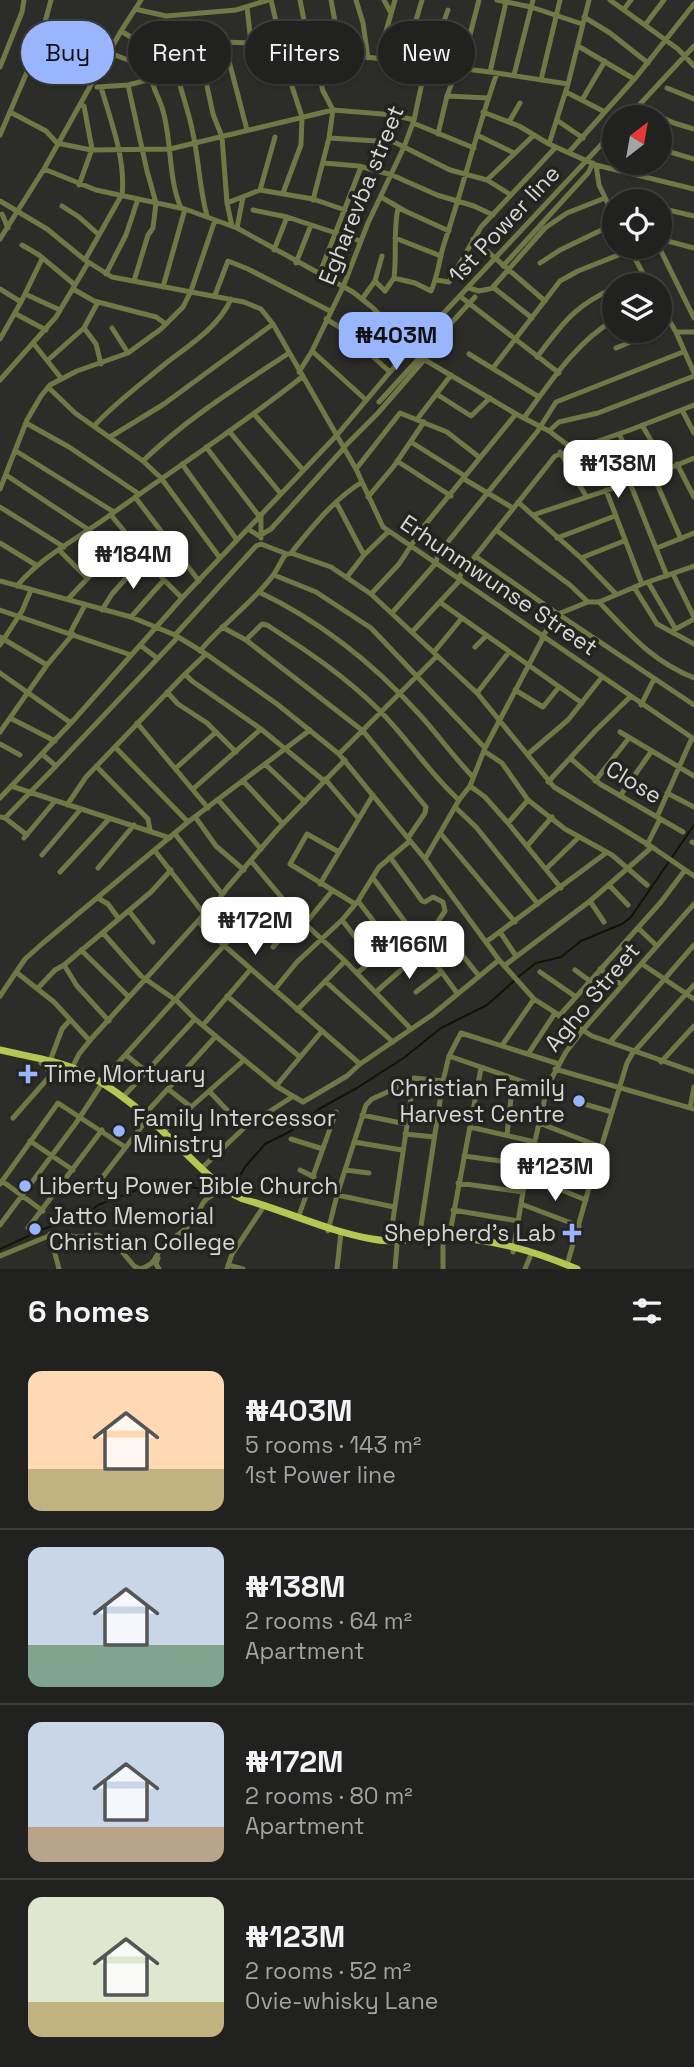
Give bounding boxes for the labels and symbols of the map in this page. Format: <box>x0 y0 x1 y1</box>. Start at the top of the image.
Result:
street label: Egharevba street <box>311 101 411 289</box>
north arrow <box>602 105 672 175</box>
street label: 1st Power line <box>442 159 566 289</box>
pin: ₦403M <box>347 312 445 372</box>
pin: ₦138M <box>569 440 667 500</box>
street label: Erhunmwunse Street <box>394 508 604 662</box>
pin: ₦184M <box>84 532 182 591</box>
street label: Close <box>600 754 668 810</box>
pin: ₦172M <box>206 898 304 957</box>
pin: ₦166M <box>360 922 458 981</box>
street label: Agho Street <box>538 936 646 1058</box>
place label: Time Mortuary <box>44 1059 206 1089</box>
marker: Time Mortuary <box>18 1064 38 1084</box>
place label: Christian Family Harvest Centre <box>390 1073 565 1129</box>
marker: Christian Family Harvest Centre <box>571 1093 587 1109</box>
place label: Family Intercessor Ministry <box>133 1103 335 1159</box>
marker: Family Intercessor Ministry <box>111 1123 127 1139</box>
pin: ₦123M <box>506 1144 604 1203</box>
place label: Liberty Power Bible Church <box>39 1171 338 1201</box>
marker: Liberty Power Bible Church <box>17 1178 33 1194</box>
place label: Jatto Memorial Christian College <box>49 1201 236 1257</box>
place label: Shepherd's Lab <box>384 1218 556 1248</box>
marker: Jatto Memorial Christian College <box>27 1221 43 1237</box>
marker: Shepherd's Lab <box>562 1223 582 1243</box>

